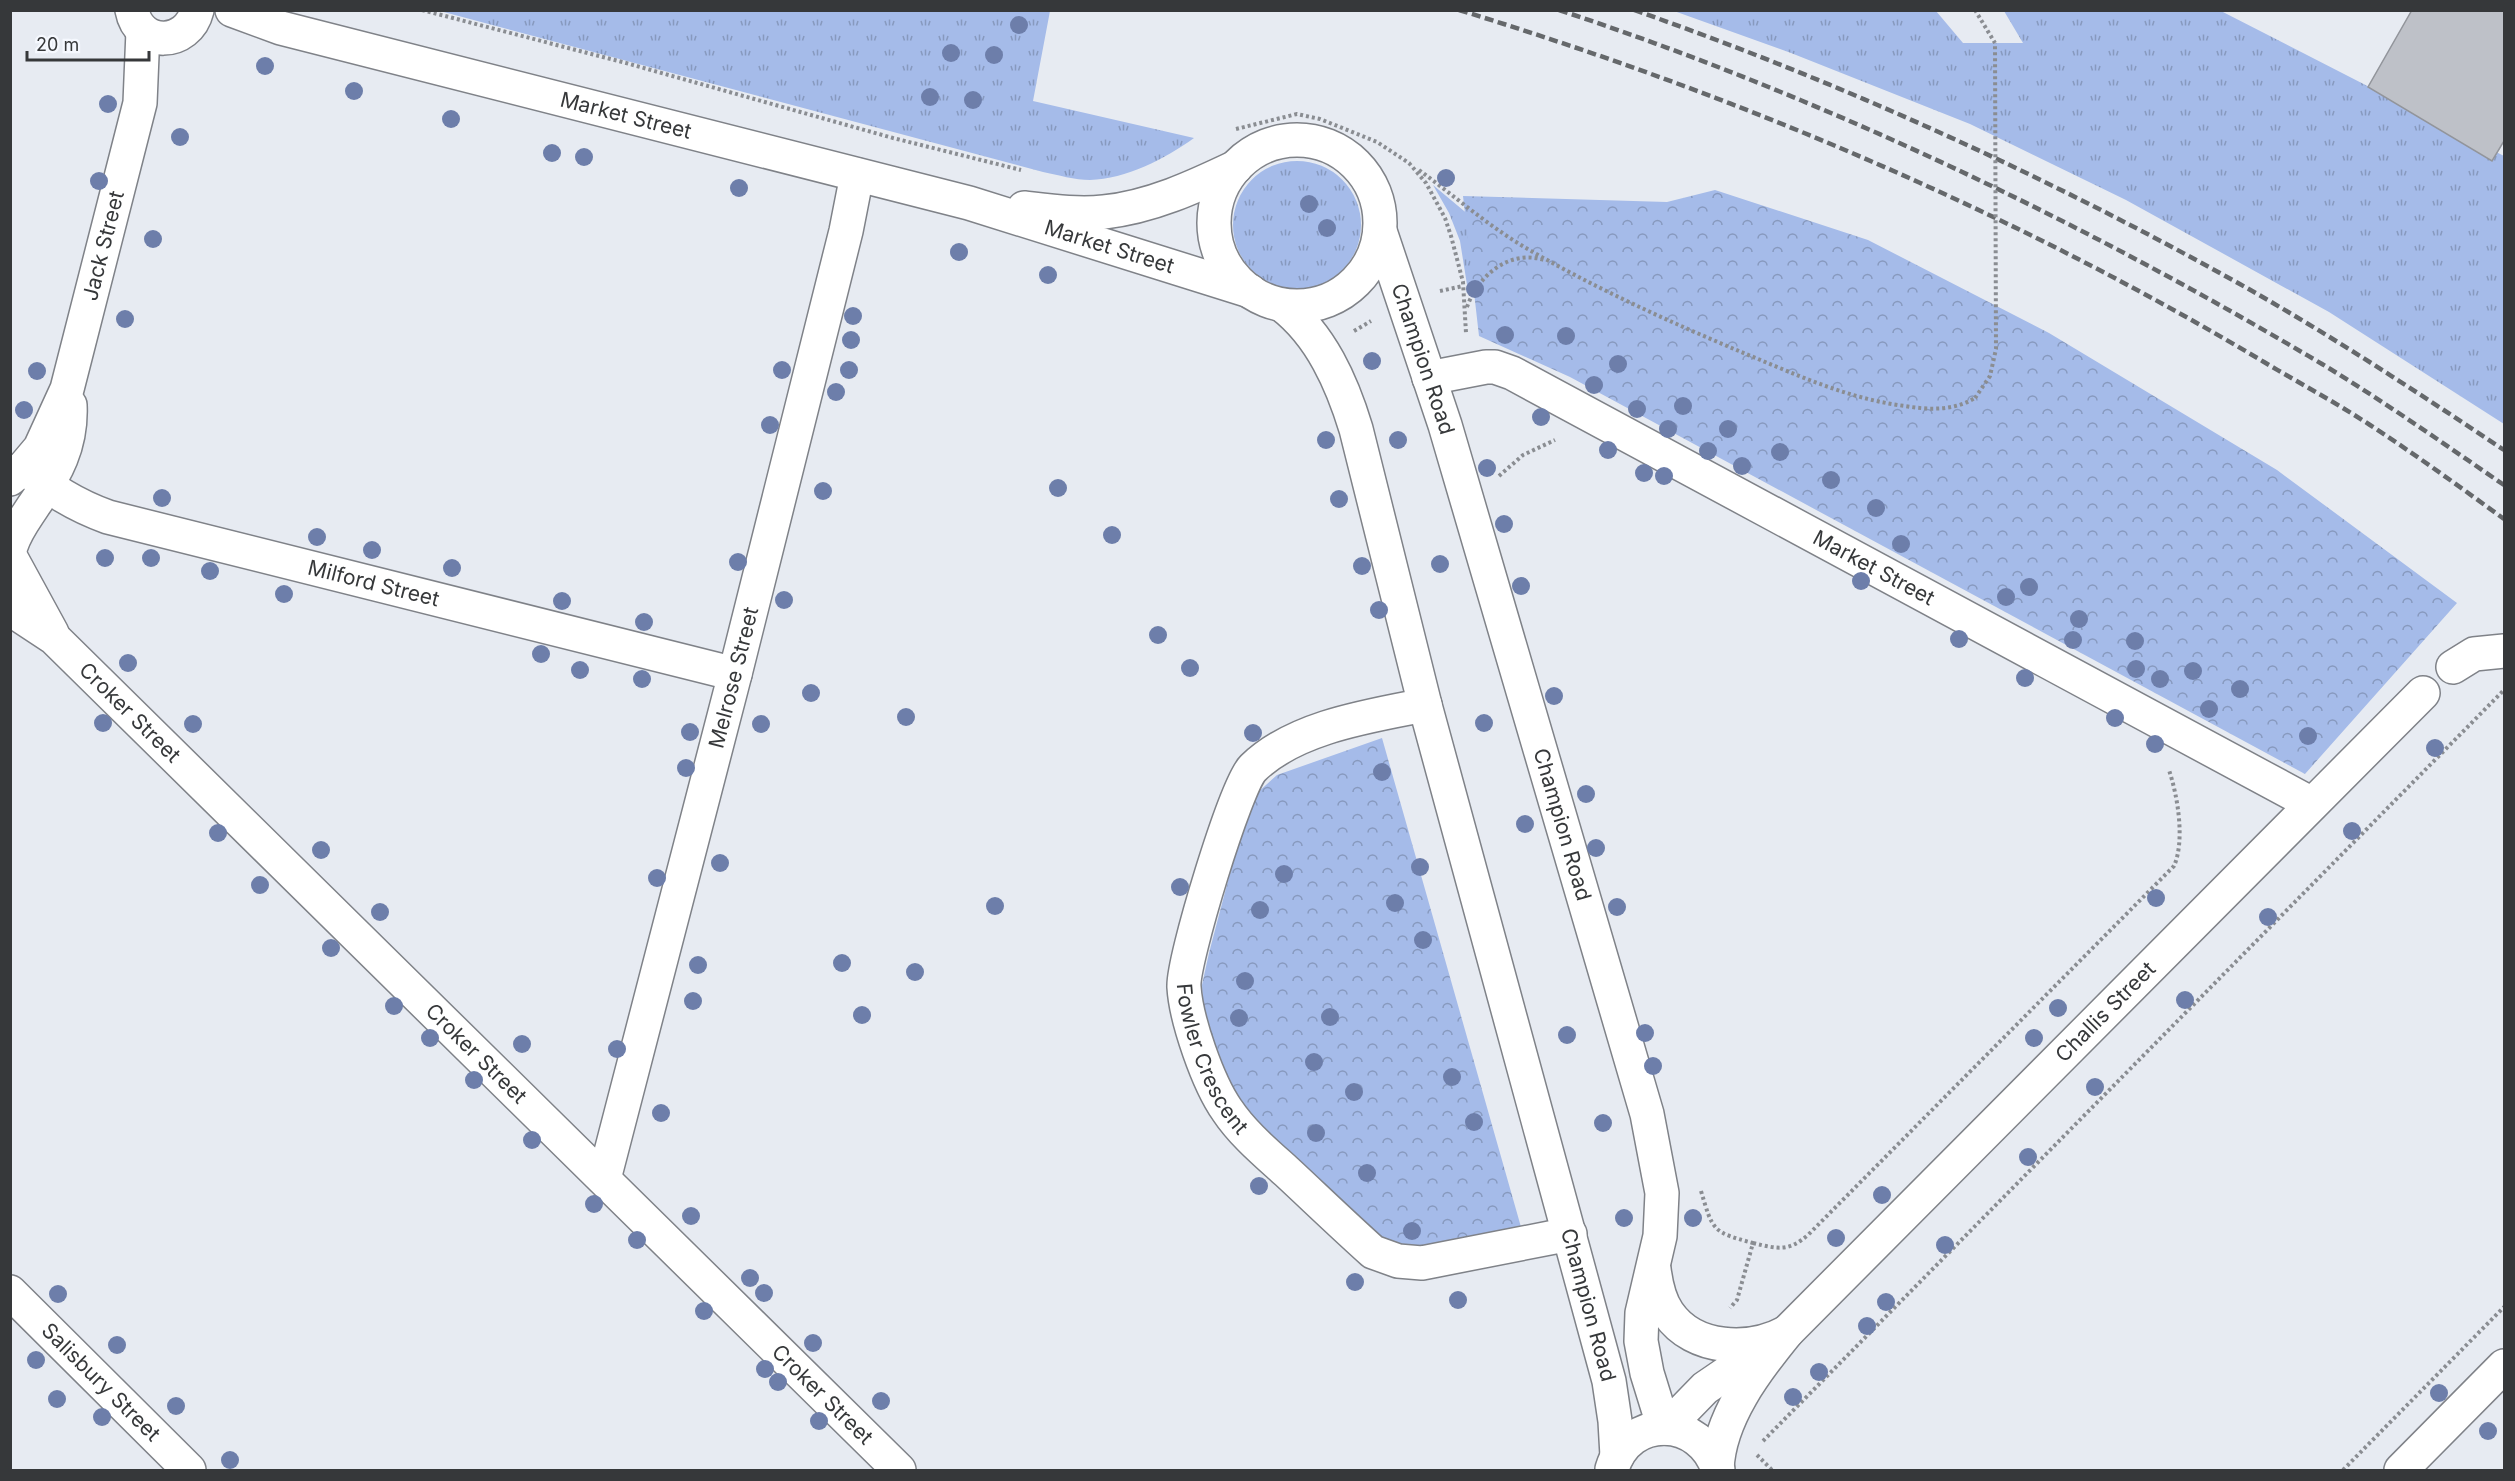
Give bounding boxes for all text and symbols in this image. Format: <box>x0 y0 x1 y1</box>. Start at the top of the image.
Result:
scale bar <box>27 24 148 62</box>
text: 20 m <box>36 34 79 55</box>
street label: Market Street <box>558 87 694 144</box>
street label: Jack Street <box>77 188 129 303</box>
street label: Market Street <box>1041 214 1177 278</box>
street label: Champion Road <box>1386 280 1460 437</box>
street label: Market Street <box>1809 525 1939 610</box>
street label: Milford Street <box>305 555 442 611</box>
street label: Melrose Street <box>703 604 763 751</box>
street label: Croker Street <box>74 657 186 767</box>
street label: Champion Road <box>1528 745 1597 904</box>
street label: Challis Street <box>2050 956 2160 1067</box>
street label: Fowler Crescent <box>1172 982 1254 1139</box>
street label: Croker Street <box>421 998 532 1108</box>
street label: Champion Road <box>1556 1226 1622 1384</box>
street label: Salisbury Street <box>37 1318 166 1446</box>
street label: Croker Street <box>767 1339 879 1449</box>

